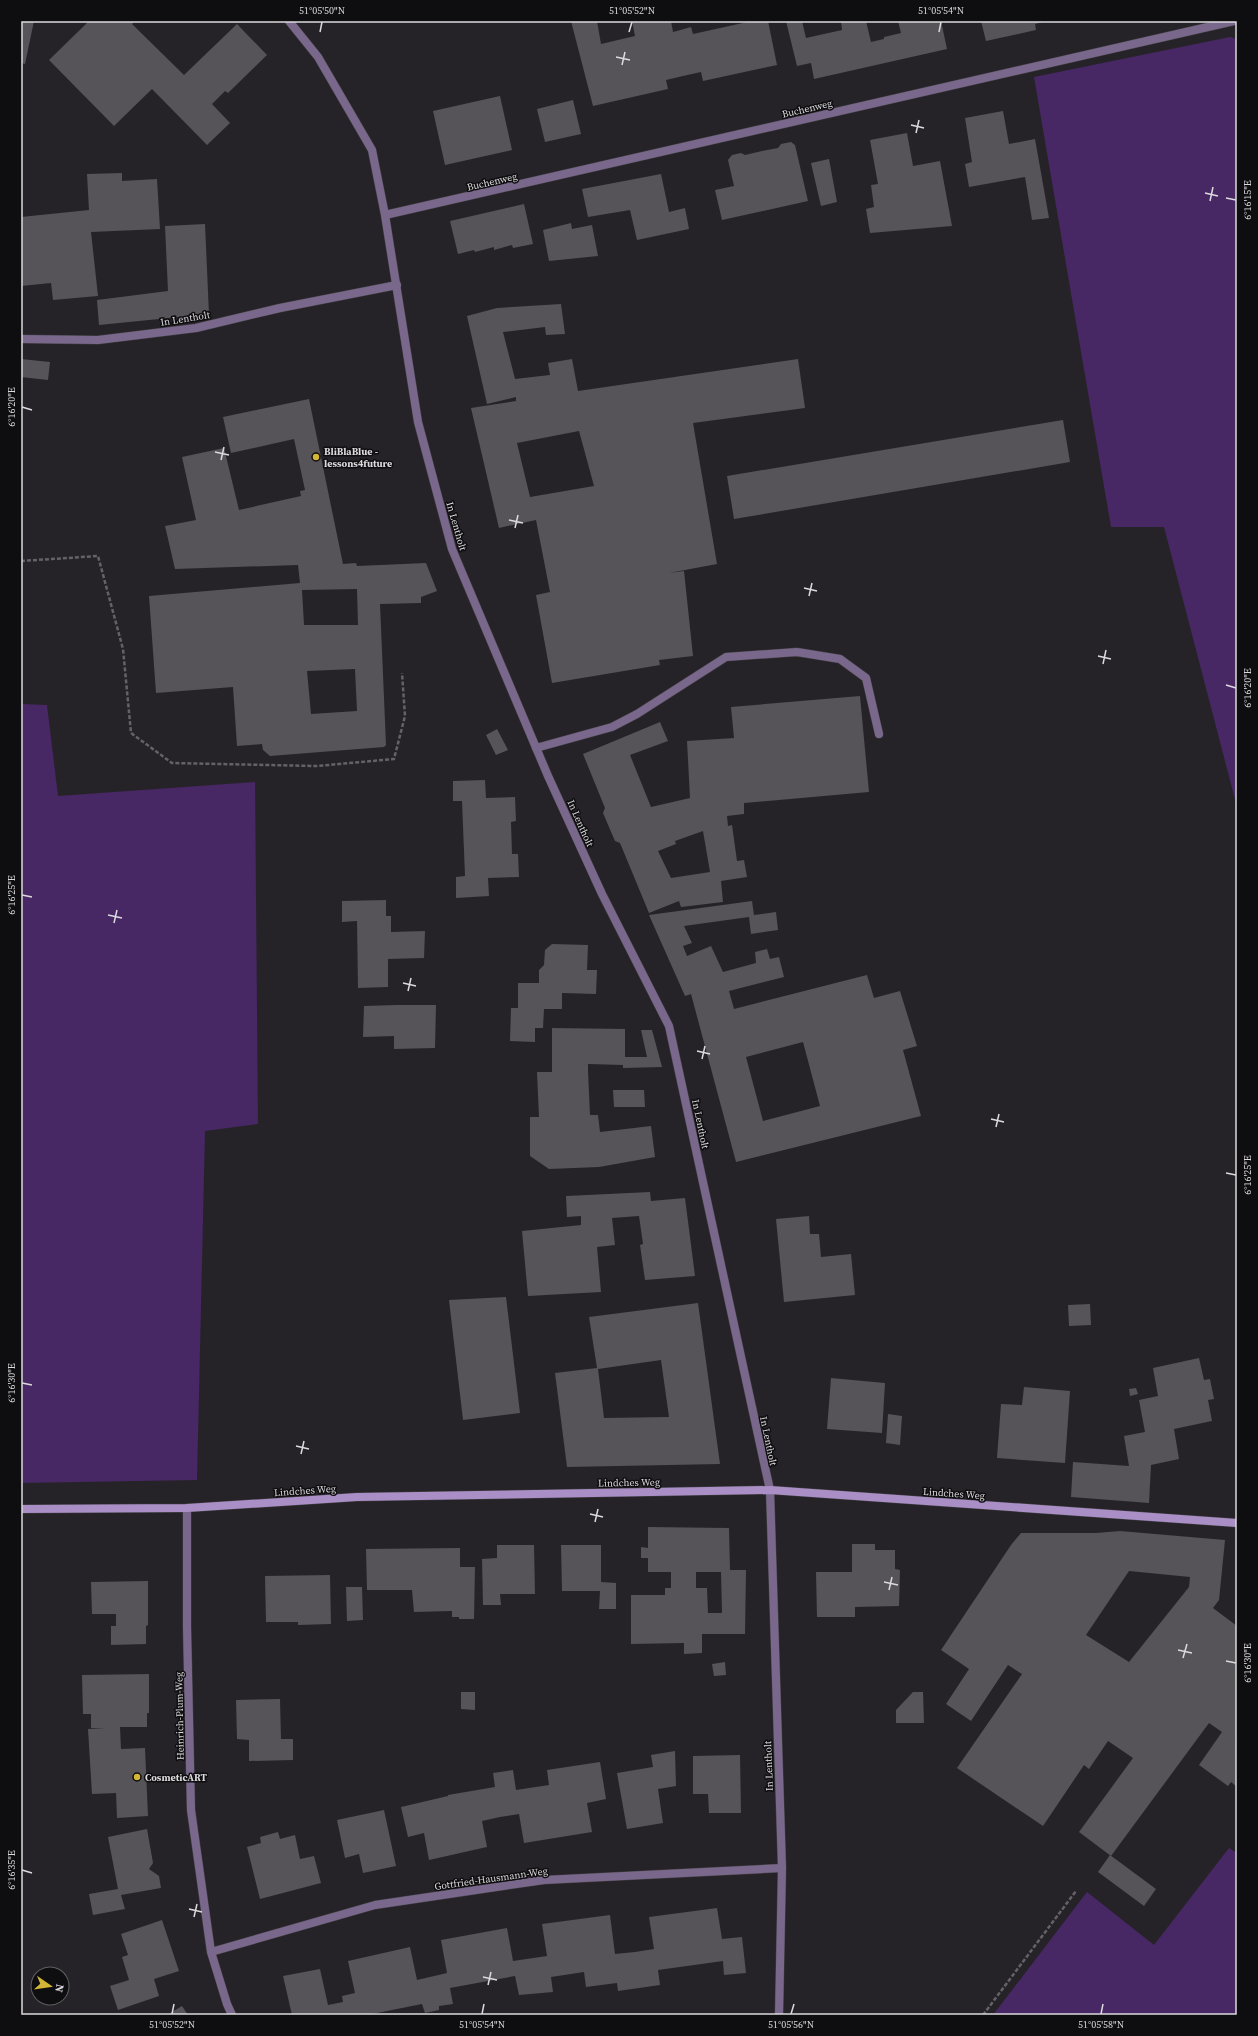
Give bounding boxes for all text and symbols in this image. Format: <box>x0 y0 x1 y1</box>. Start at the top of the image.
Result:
text: 51°05'50"N <box>299 4 345 17</box>
text: 51°05'52"N <box>609 4 655 17</box>
text: 51°05'54"N <box>918 4 964 17</box>
street label: Buchenweg <box>781 96 834 121</box>
street label: Buchenweg <box>466 169 519 194</box>
text: 6°16'15"E <box>1241 180 1254 220</box>
street label: In Lentholt <box>159 308 212 329</box>
text: 6°16'20"E <box>5 387 18 427</box>
place label: BliBlaBlue - lessons4future <box>324 445 392 470</box>
marker: BliBlaBlue - lessons4future <box>311 452 321 462</box>
street label: In Lentholt <box>443 500 470 553</box>
text: 6°16'20"E <box>1241 668 1254 708</box>
street label: In Lentholt <box>564 798 597 849</box>
text: 6°16'25"E <box>5 875 18 915</box>
street label: In Lentholt <box>689 1098 712 1151</box>
text: 6°16'25"E <box>1241 1155 1254 1195</box>
text: 6°16'30"E <box>5 1363 18 1403</box>
street label: In Lentholt <box>757 1415 780 1468</box>
street label: Lindches Weg <box>598 1475 660 1490</box>
street label: Lindches Weg <box>274 1482 336 1499</box>
street label: Lindches Weg <box>923 1485 985 1502</box>
text: 6°16'30"E <box>1241 1643 1254 1683</box>
street label: Heinrich-Plum-Weg <box>172 1672 187 1760</box>
street label: In Lentholt <box>761 1740 776 1791</box>
place label: CosmeticART <box>145 1771 207 1784</box>
marker: CosmeticART <box>132 1772 142 1782</box>
text: 6°16'35"E <box>5 1850 18 1890</box>
street label: Gottfried-Hausmann-Weg <box>434 1864 549 1893</box>
north arrow <box>30 1966 70 2006</box>
text: N <box>51 1983 67 1994</box>
text: 51°05'52"N <box>149 2018 195 2031</box>
text: 51°05'54"N <box>459 2018 505 2031</box>
text: 51°05'56"N <box>768 2018 814 2031</box>
text: 51°05'58"N <box>1078 2018 1124 2031</box>

